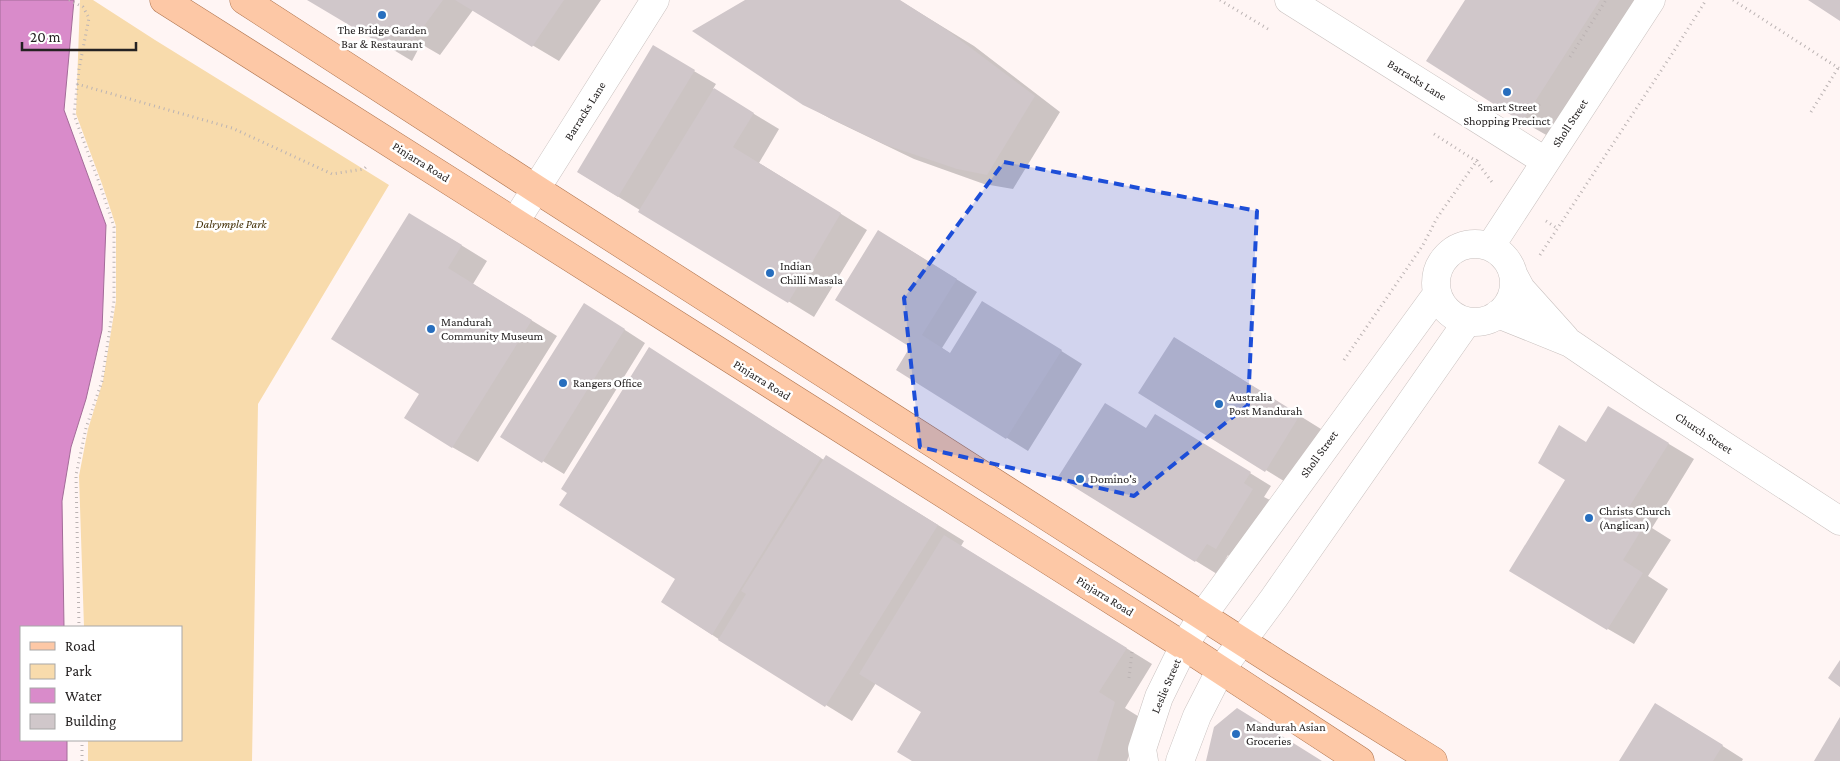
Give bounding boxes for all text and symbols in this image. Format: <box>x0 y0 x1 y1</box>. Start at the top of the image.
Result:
marker: The Bridge Garden Bar & Restaurant <box>376 9 388 21</box>
scale bar <box>22 20 136 52</box>
place label: The Bridge Garden Bar & Restaurant <box>337 23 427 51</box>
text: 20 m <box>30 29 61 45</box>
street label: Barracks Lane <box>1385 56 1449 104</box>
street label: Barracks Lane <box>561 79 609 143</box>
marker: Smart Street Shopping Precinct <box>1501 86 1513 98</box>
street label: Sholl Street <box>1549 95 1591 150</box>
place label: Smart Street Shopping Precinct <box>1463 100 1552 128</box>
street label: Pinjarra Road <box>390 139 453 185</box>
park label: Dalrymple Park <box>195 217 267 231</box>
place label: Indian Chilli Masala <box>780 259 843 287</box>
marker: Indian Chilli Masala <box>764 267 776 279</box>
place label: Mandurah Community Museum <box>441 315 544 343</box>
marker: Mandurah Community Museum <box>425 323 437 335</box>
street label: Pinjarra Road <box>731 357 794 403</box>
place label: Rangers Office <box>573 376 642 390</box>
marker: Rangers Office <box>557 377 569 389</box>
place label: Australia Post Mandurah <box>1229 390 1303 418</box>
marker: Australia Post Mandurah <box>1213 398 1225 410</box>
street label: Church Street <box>1673 409 1736 457</box>
street label: Sholl Street <box>1297 427 1341 480</box>
place label: Domino's <box>1090 472 1137 486</box>
marker: Domino's <box>1074 473 1086 485</box>
place label: Christs Church (Anglican) <box>1599 504 1671 532</box>
marker: Christs Church (Anglican) <box>1583 512 1595 524</box>
street label: Pinjarra Road <box>1074 573 1137 619</box>
legend <box>20 626 182 741</box>
text: Road <box>65 638 96 654</box>
street label: Leslie Street <box>1148 656 1184 715</box>
text: Park <box>65 663 92 679</box>
text: Water <box>65 688 102 704</box>
text: Building <box>65 713 116 730</box>
place label: Mandurah Asian Groceries <box>1246 720 1326 748</box>
marker: Mandurah Asian Groceries <box>1230 728 1242 740</box>

